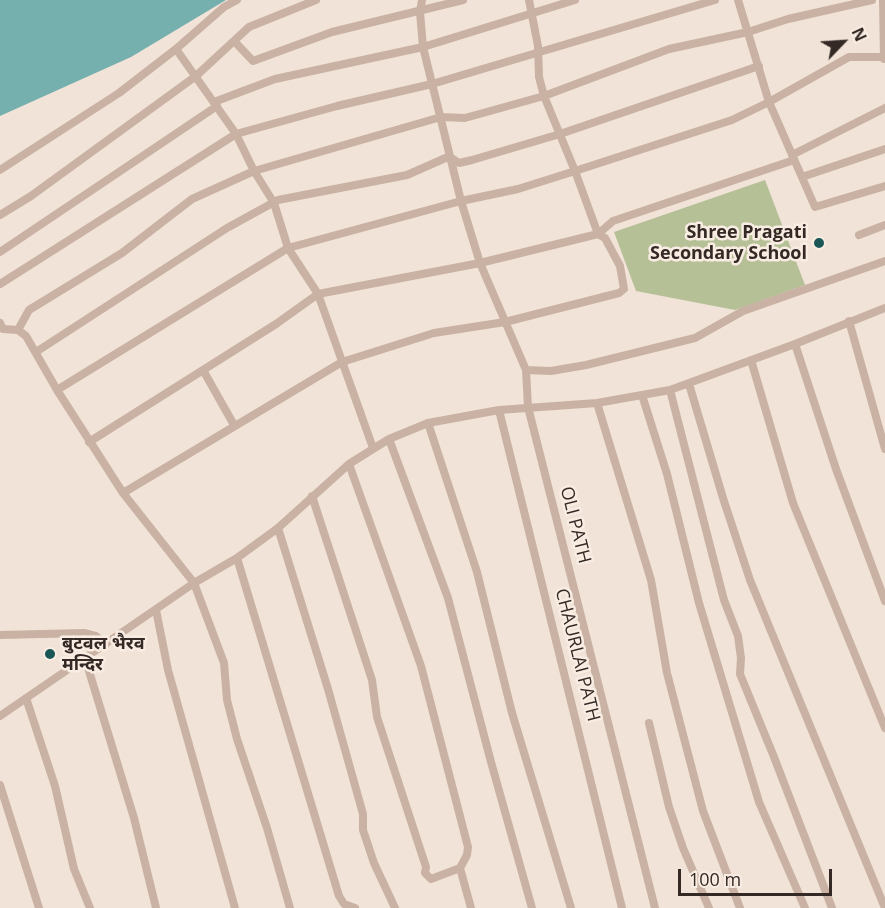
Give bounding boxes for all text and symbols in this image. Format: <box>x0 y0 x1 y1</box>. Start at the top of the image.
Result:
north arrow <box>813 12 873 72</box>
text: N <box>847 24 872 45</box>
place label: Shree Pragati Secondary School <box>650 222 807 264</box>
marker: Shree Pragati Secondary School <box>812 236 826 250</box>
street label: OLI PATH <box>555 484 595 566</box>
street label: CHAURLAI PATH <box>550 586 604 724</box>
place label: बुटवल भैरव मन्दिर <box>62 633 145 676</box>
marker: बुटवल भैरव मन्दिर <box>43 647 57 661</box>
scale bar <box>681 857 836 895</box>
text: 100 m <box>689 867 741 891</box>

